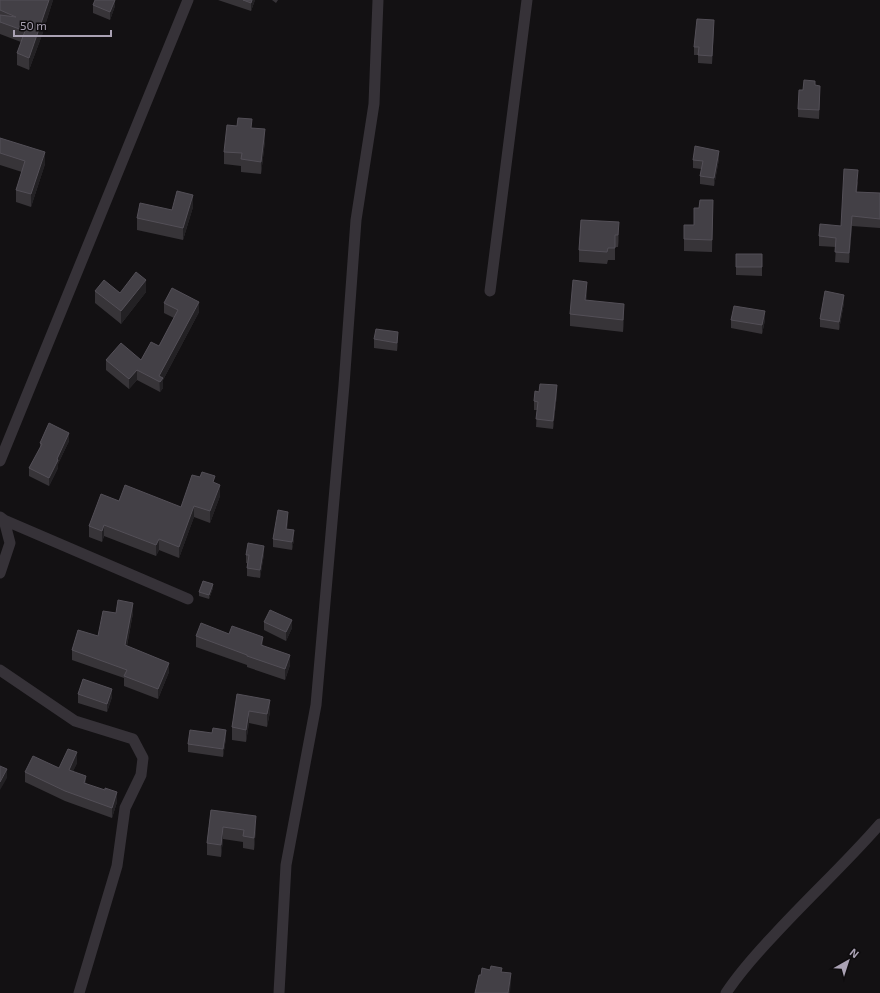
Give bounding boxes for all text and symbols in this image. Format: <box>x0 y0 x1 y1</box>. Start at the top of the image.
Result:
scale bar <box>14 12 111 38</box>
text: 50 m <box>20 18 47 32</box>
north arrow <box>828 941 868 981</box>
text: N <box>847 945 862 960</box>

